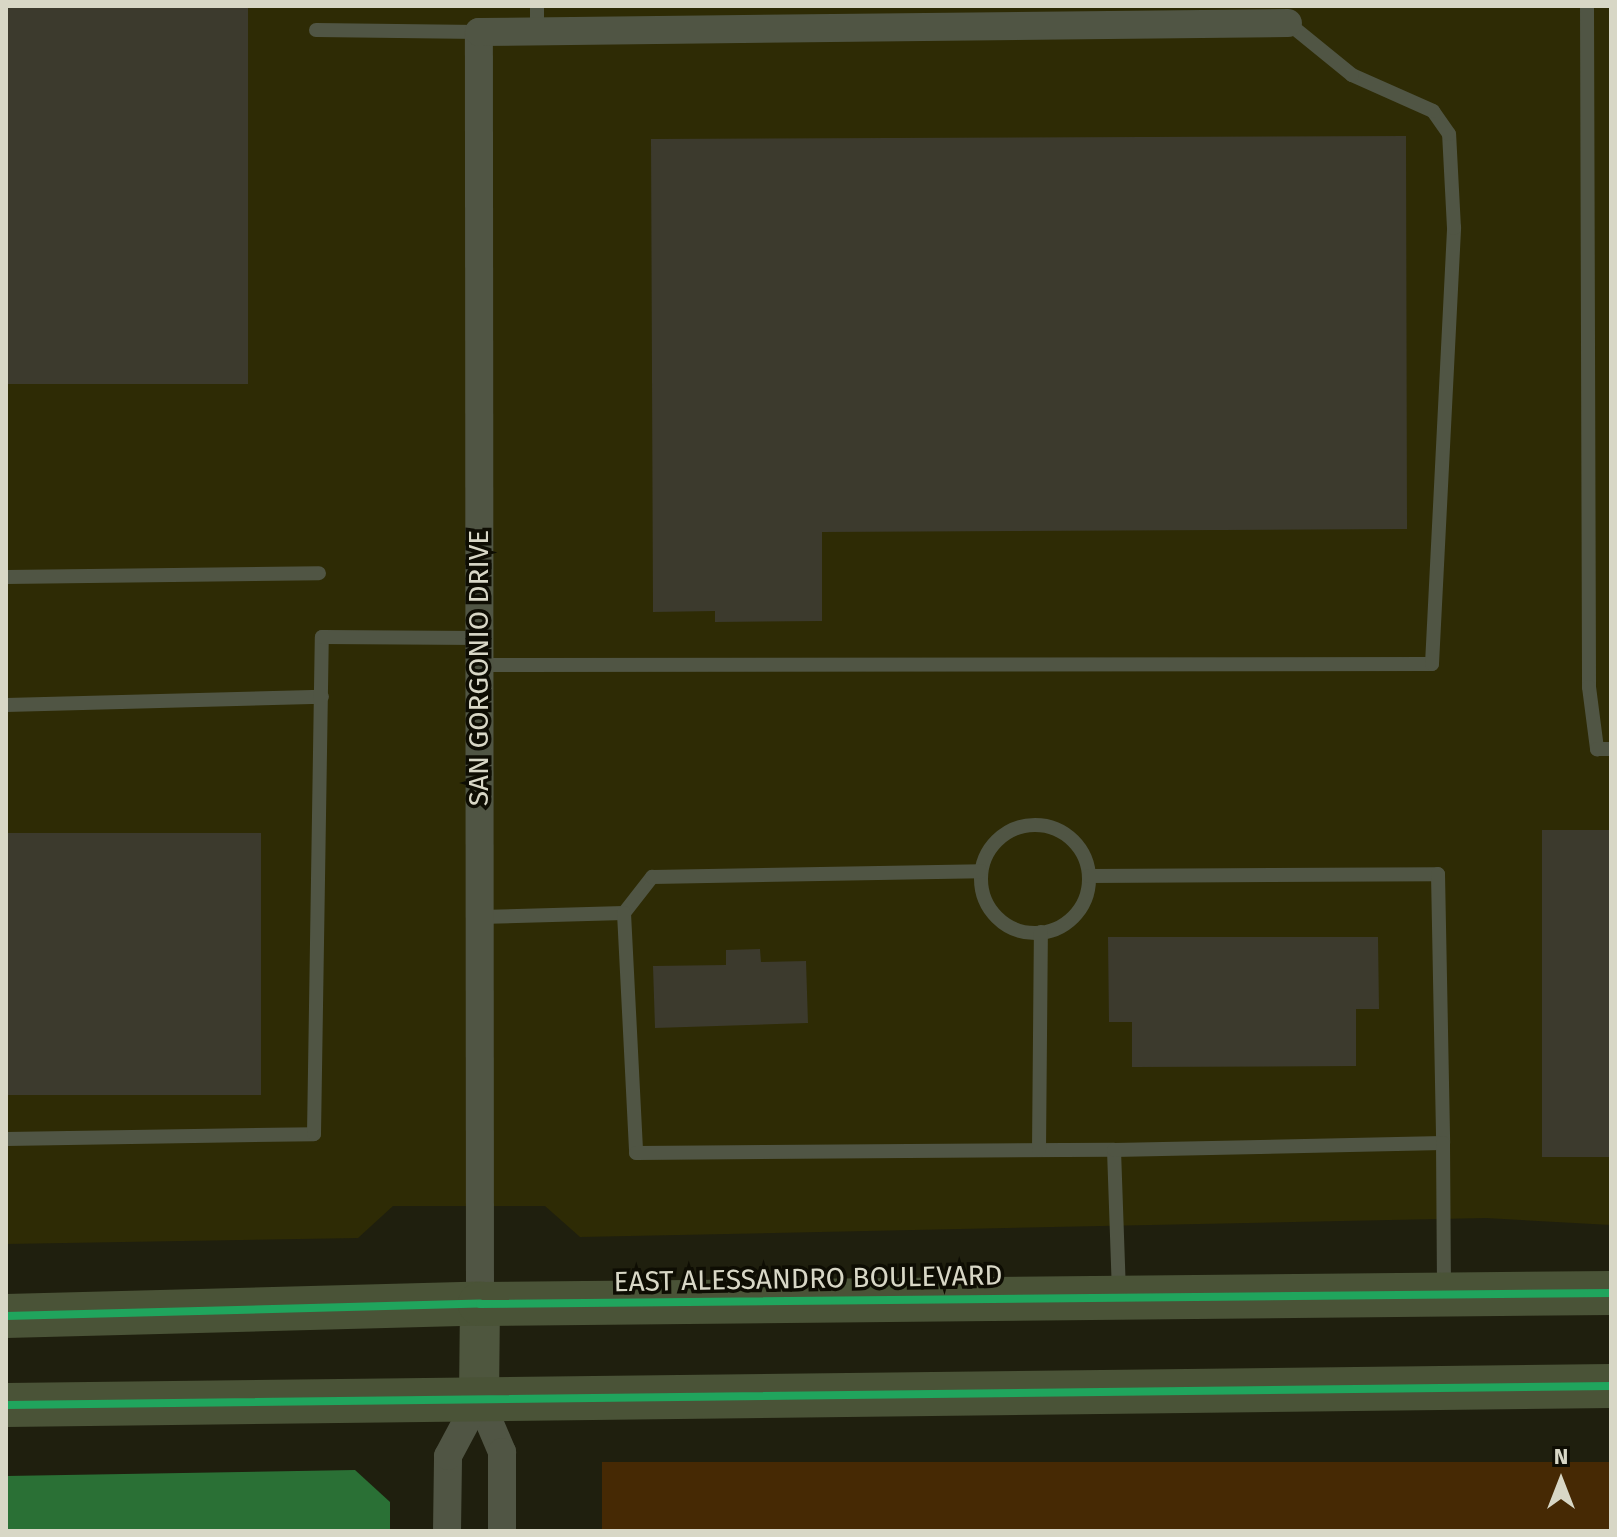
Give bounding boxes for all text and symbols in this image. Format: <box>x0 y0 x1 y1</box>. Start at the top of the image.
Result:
street label: SAN GORGONIO DRIVE <box>462 530 496 806</box>
street label: EAST ALESSANDRO BOULEVARD <box>613 1259 1003 1299</box>
north arrow <box>1521 1441 1601 1521</box>
text: N <box>1554 1443 1568 1470</box>

